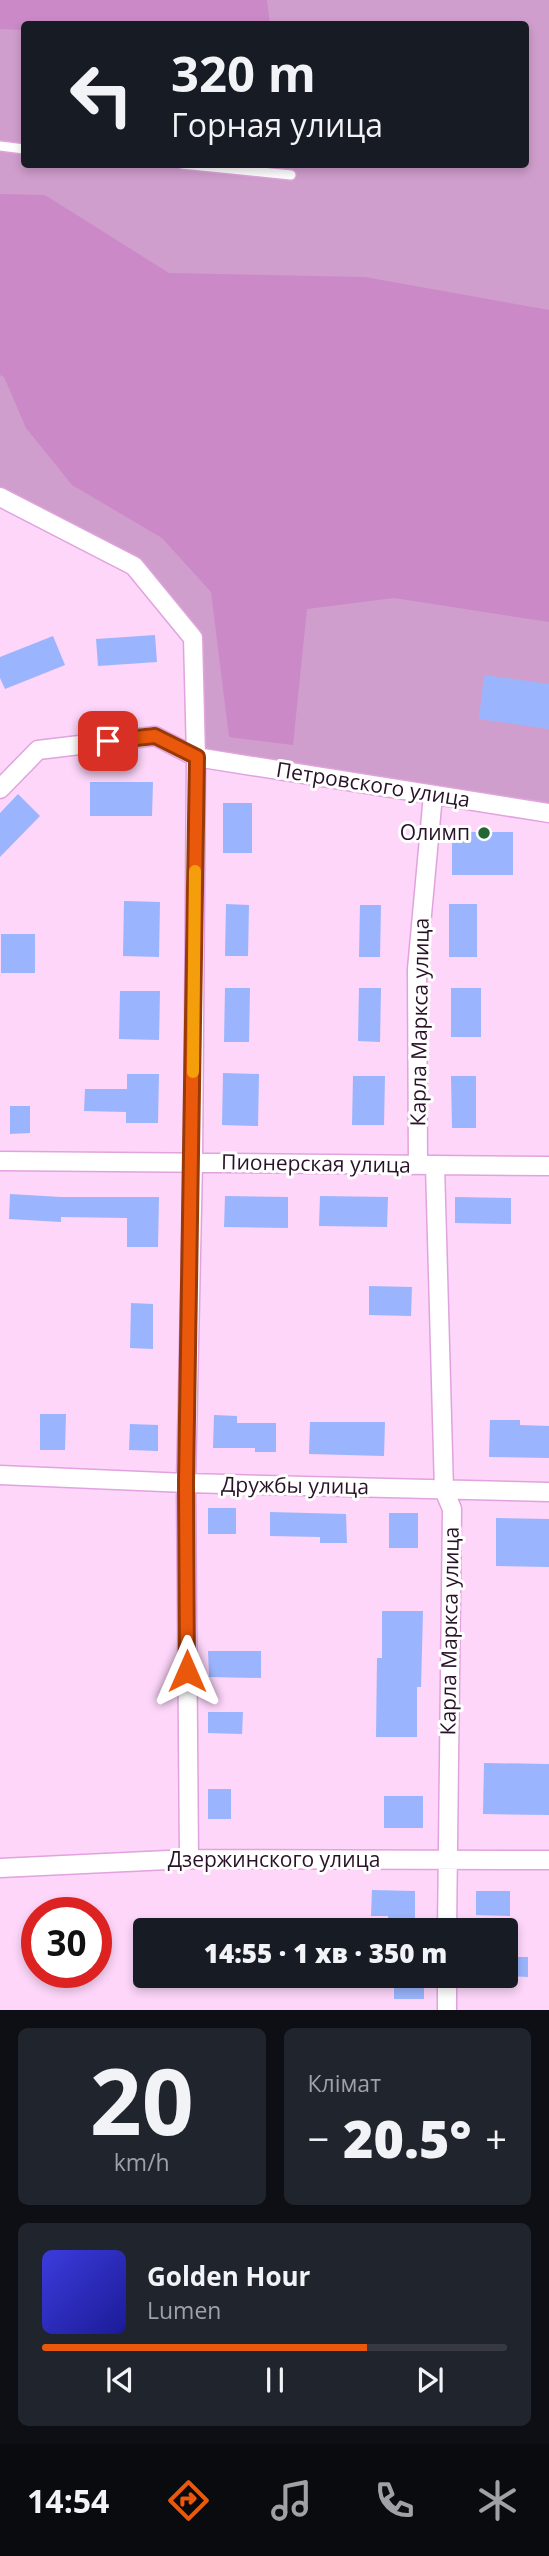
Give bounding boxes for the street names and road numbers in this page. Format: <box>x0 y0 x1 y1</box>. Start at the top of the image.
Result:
street label: Петровского улица <box>274 755 472 813</box>
street label: Карла Маркса улица <box>403 917 435 1127</box>
street label: Пионерская улица <box>221 1147 411 1179</box>
street label: Дружбы улица <box>221 1470 369 1500</box>
street label: Карла Маркса улица <box>433 1526 465 1736</box>
street label: Дзержинского улица <box>168 1845 380 1873</box>

